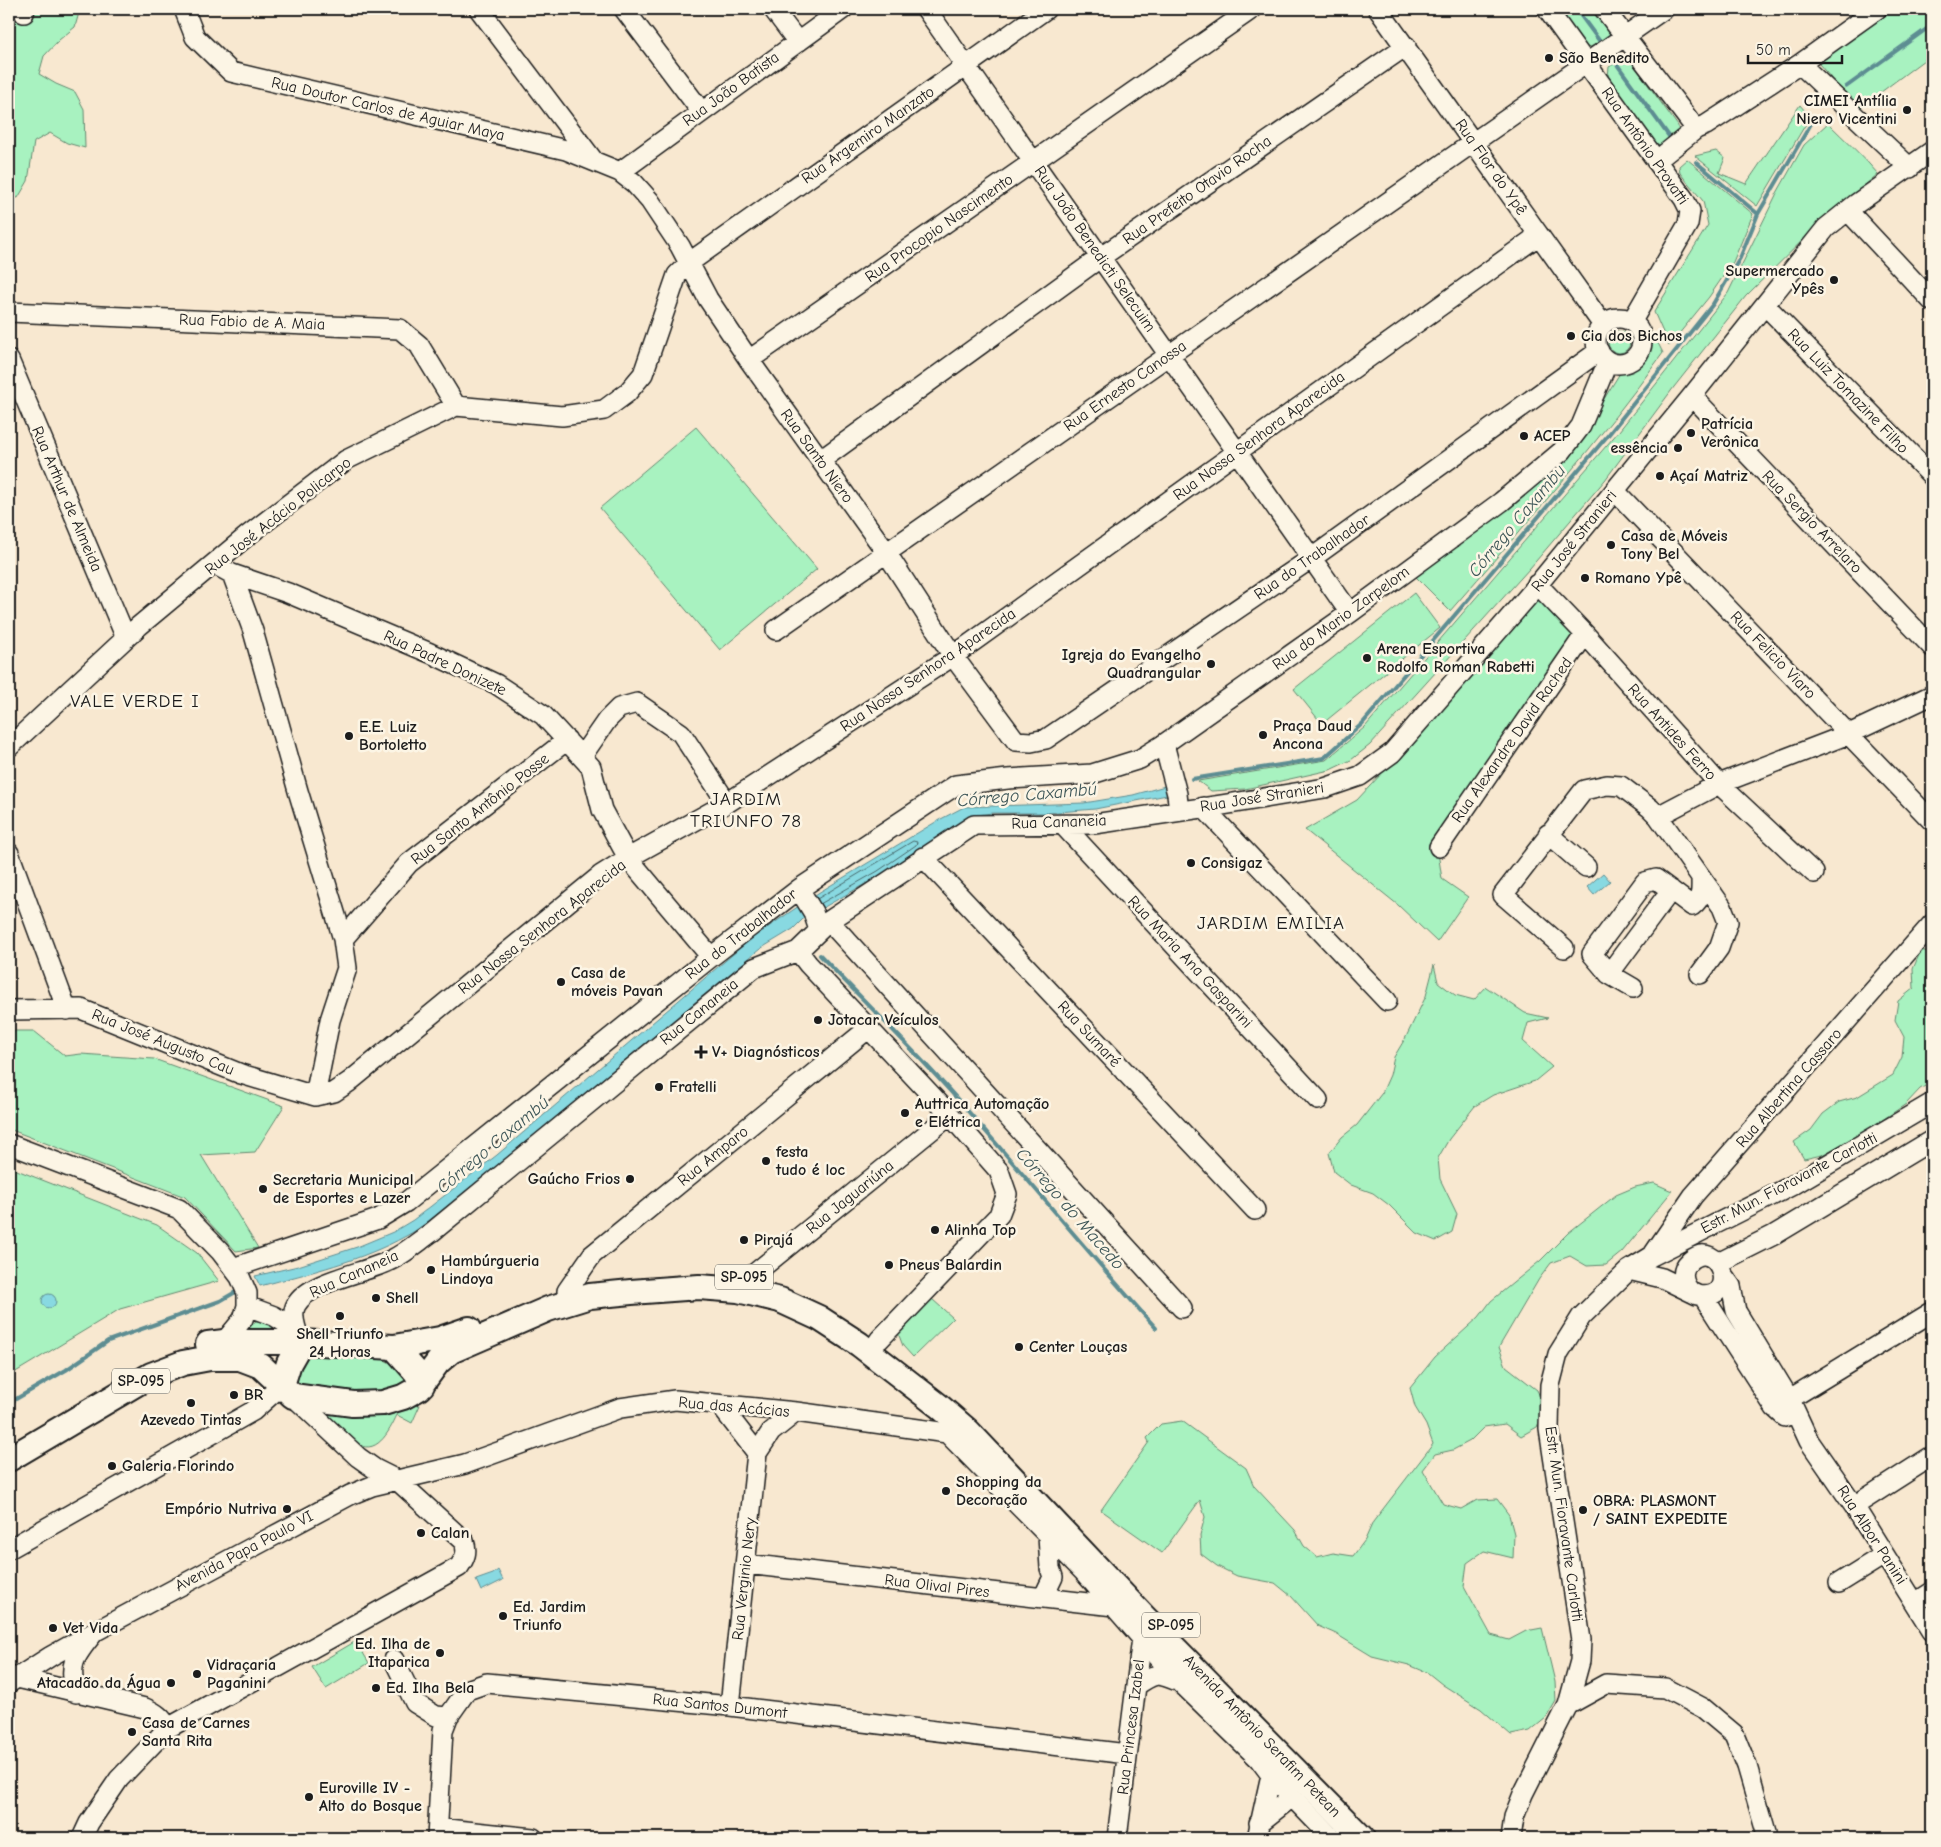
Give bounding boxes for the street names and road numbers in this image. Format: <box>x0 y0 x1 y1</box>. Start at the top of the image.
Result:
street label: Rua João Batista <box>679 48 783 130</box>
street label: Rua Doutor Carlos de Aguiar Maya <box>270 73 506 145</box>
street label: Rua Argemiro Manzato <box>798 82 938 188</box>
street label: Rua Antônio Provatti <box>1598 84 1692 208</box>
street label: Rua Flor do Ypê <box>1451 116 1531 218</box>
street label: Rua Prefeito Otavio Rocha <box>1119 132 1275 248</box>
street label: Rua João Benedicti Selecuim <box>1031 163 1159 335</box>
street label: Rua Procopio Nascimento <box>862 170 1016 286</box>
street label: Rua Fabio de A. Maia <box>179 310 325 334</box>
street label: Rua Luiz Tomazine Filho <box>1784 325 1912 457</box>
street label: Rua Ernesto Canossa <box>1060 337 1190 435</box>
street label: Rua Nossa Senhora Aparecida <box>1170 368 1348 504</box>
street label: Rua Santo Niero <box>777 405 857 507</box>
street label: Rua Arthur de Almeida <box>28 424 106 574</box>
street label: Rua José Acácio Policarpo <box>201 453 355 579</box>
street label: Rua Sergio Arrelaro <box>1758 467 1866 577</box>
street label: Rua José Stranieri <box>1528 487 1620 595</box>
street label: Rua do Trabalhador <box>1251 510 1374 604</box>
street label: Rua do Mario Zarpelom <box>1269 562 1413 674</box>
street label: Rua Nossa Senhora Aparecida <box>837 604 1019 736</box>
street label: Rua Felicio Viaro <box>1727 607 1819 703</box>
street label: Rua Padre Donizete <box>381 627 509 699</box>
street label: Rua Alexandre David Rached <box>1448 654 1576 826</box>
street label: Rua Antides Ferro <box>1624 680 1720 784</box>
street label: Rua Santo Antônio Posse <box>407 750 553 868</box>
street label: Rua José Stranieri <box>1199 778 1325 816</box>
street label: Rua Cananeia <box>1011 811 1107 833</box>
street label: Rua Nossa Senhora Aparecida <box>455 856 629 998</box>
street label: Rua do Trabalhador <box>682 884 801 983</box>
street label: Rua Maria Ana Gasparini <box>1124 892 1256 1032</box>
street label: Rua Cananeia <box>656 975 742 1049</box>
street label: Rua Sumaré <box>1054 997 1124 1071</box>
street label: Rua José Augusto Cau <box>89 1005 237 1079</box>
street label: Rua Albertina Cassaro <box>1732 1025 1846 1151</box>
street label: Rua Amparo <box>674 1122 752 1190</box>
street label: Estr. Mun. Fioravante Carlotti <box>1698 1129 1880 1237</box>
street label: Rua Jaguariúna <box>803 1156 897 1238</box>
street label: Rua Cananeia <box>307 1246 401 1302</box>
road number: SP-095 <box>715 1264 773 1290</box>
road number: SP-095 <box>112 1368 170 1394</box>
street label: Rua das Acácias <box>678 1393 791 1421</box>
street label: Estr. Mun. Fioravante Carlotti <box>1541 1425 1587 1623</box>
street label: Rua Albor Panini <box>1833 1482 1911 1588</box>
street label: Avenida Papa Paulo VI <box>172 1507 316 1595</box>
street label: Rua Verginio Nery <box>729 1516 759 1641</box>
street label: Rua Olival Pires <box>884 1571 991 1601</box>
road number: SP-095 <box>1142 1612 1200 1638</box>
street label: Avenida Antônio Serafim Petean <box>1180 1651 1344 1821</box>
street label: Rua Princesa Izabel <box>1114 1658 1148 1796</box>
street label: Rua Santos Dumont <box>652 1690 789 1722</box>

